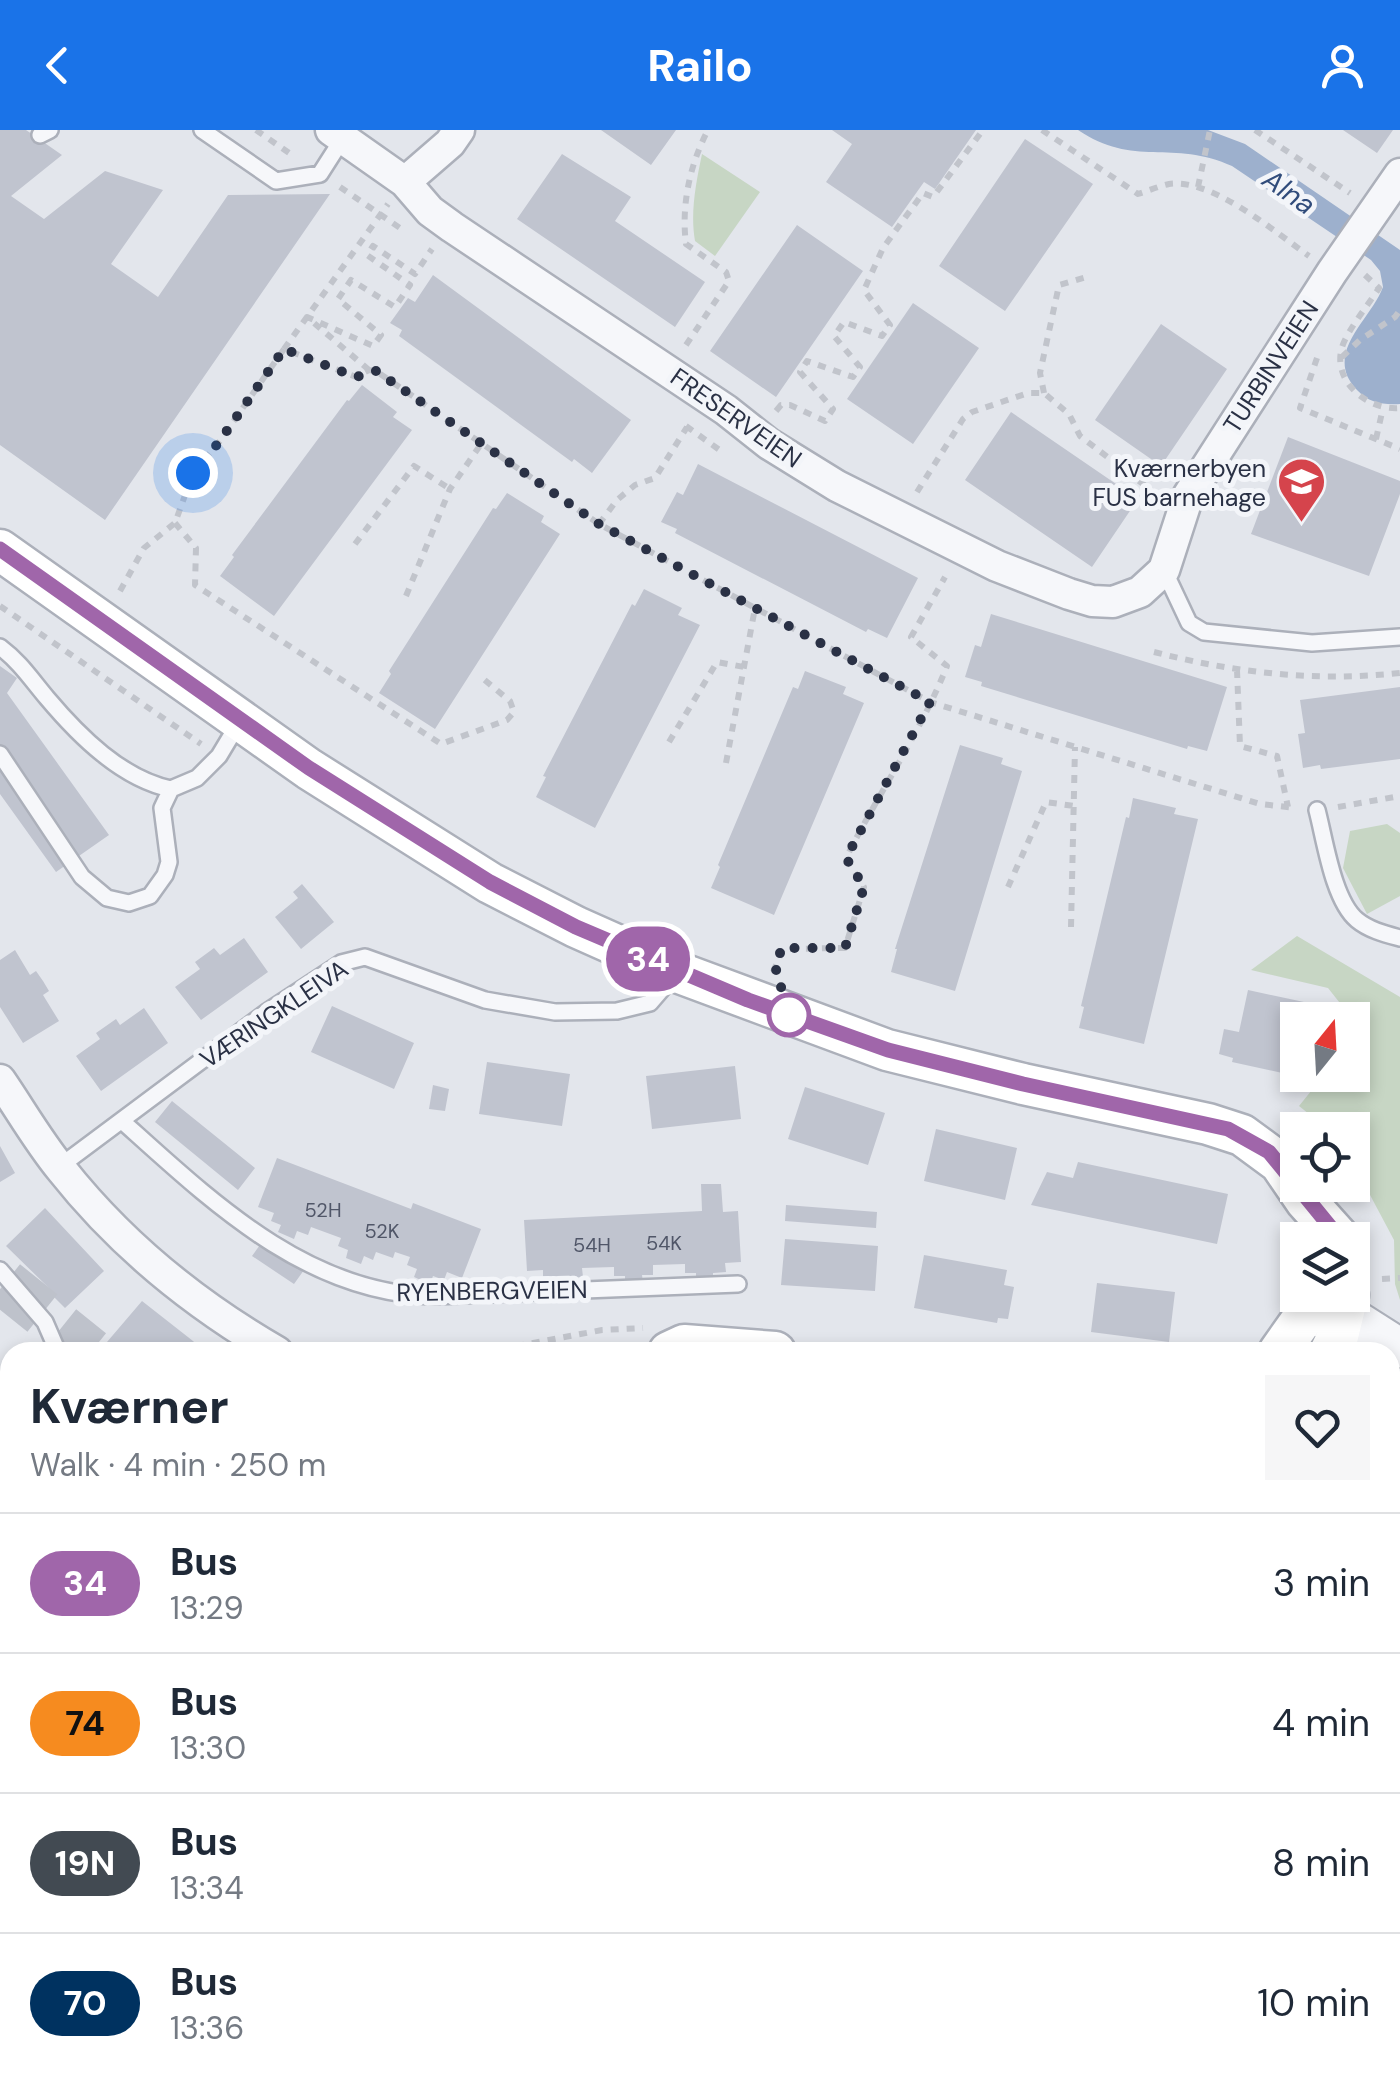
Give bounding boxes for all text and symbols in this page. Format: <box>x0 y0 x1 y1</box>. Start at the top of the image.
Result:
text: Railo <box>647 36 753 95</box>
icon: back <box>30 38 85 93</box>
icon: person <box>1315 38 1370 93</box>
water label: Alna <box>1254 160 1323 223</box>
street label: TURBINVEIEN <box>1216 294 1326 440</box>
street label: FRESERVEIEN <box>664 361 808 475</box>
your location <box>168 448 218 498</box>
place label: Kværnerbyen FUS barnehage <box>1092 452 1266 514</box>
school or university icon: Kværnerbyen FUS barnehage <box>1275 456 1327 524</box>
line badge: 34 <box>603 926 693 992</box>
text: 34 <box>626 936 670 982</box>
street label: VÆRINGKLEIVA <box>193 952 355 1076</box>
unlabelled marker <box>768 994 810 1036</box>
north arrow <box>1280 1002 1370 1092</box>
map controls <box>1280 1002 1370 1312</box>
button: locate <box>1280 1112 1370 1202</box>
house number: 52H <box>305 1197 342 1223</box>
house number: 52K <box>364 1218 400 1244</box>
button: layers <box>1280 1222 1370 1312</box>
house number: 54K <box>646 1230 682 1256</box>
house number: 54H <box>573 1232 611 1258</box>
street label: RYENBERGVEIEN <box>396 1273 588 1309</box>
text: Kværner <box>30 1375 229 1438</box>
button: heart <box>1265 1375 1370 1480</box>
text: Walk · 4 min · 250 m <box>30 1444 326 1486</box>
text: Bus <box>170 1537 238 1587</box>
text: 3 min <box>1273 1558 1370 1608</box>
text: 34 <box>63 1560 107 1606</box>
text: 13:29 <box>170 1587 244 1629</box>
text: Bus <box>170 1677 238 1727</box>
text: 4 min <box>1272 1698 1370 1748</box>
text: 74 <box>65 1700 105 1746</box>
text: 13:30 <box>170 1727 246 1769</box>
text: Bus <box>170 1817 238 1867</box>
text: 8 min <box>1272 1838 1370 1888</box>
text: 19N <box>55 1840 115 1886</box>
text: 13:34 <box>170 1867 244 1909</box>
text: Bus <box>170 1957 238 2007</box>
text: 10 min <box>1257 1978 1370 2028</box>
text: 70 <box>63 1980 107 2026</box>
text: 13:36 <box>170 2007 244 2049</box>

